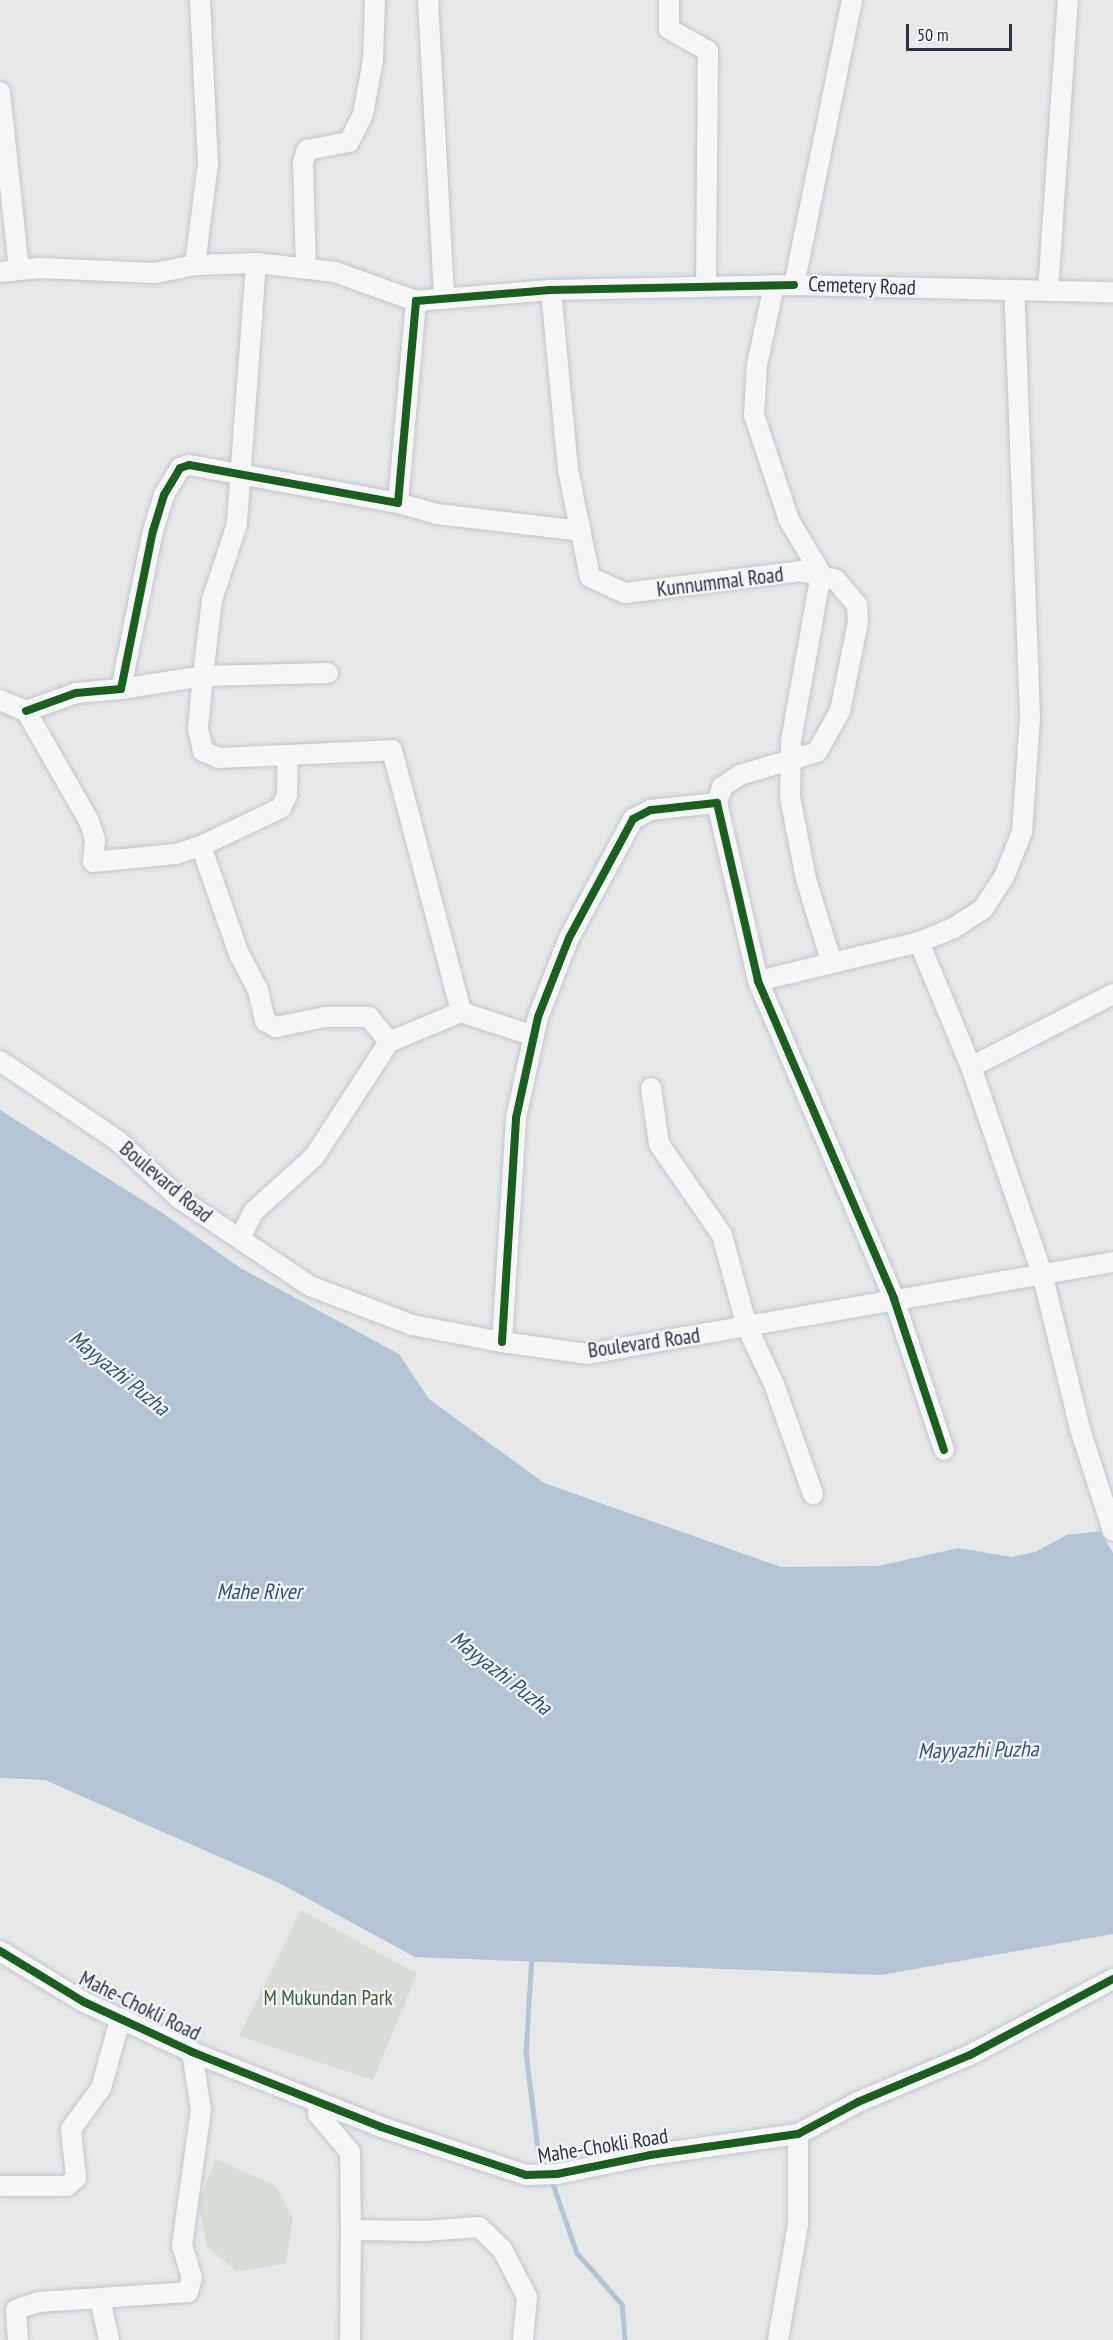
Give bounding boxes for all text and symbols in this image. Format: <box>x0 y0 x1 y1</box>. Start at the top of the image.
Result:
scale bar <box>909 12 1016 50</box>
text: 50 m <box>917 23 949 46</box>
street label: Cemetery Road <box>807 272 917 300</box>
street label: Kunnummal Road <box>655 562 785 602</box>
street label: Boulevard Road <box>115 1136 217 1228</box>
street label: Boulevard Road <box>586 1323 702 1363</box>
water label: Mayyazhi Puzha <box>64 1325 174 1421</box>
water label: Mahe River <box>216 1579 302 1605</box>
water label: Mayyazhi Puzha <box>445 1625 557 1721</box>
water label: Mayyazhi Puzha <box>917 1736 1039 1764</box>
street label: Mahe-Chokli Road <box>75 1966 205 2046</box>
park label: M Mukundan Park <box>263 1985 393 2011</box>
street label: Mahe-Chokli Road <box>536 2123 670 2169</box>

